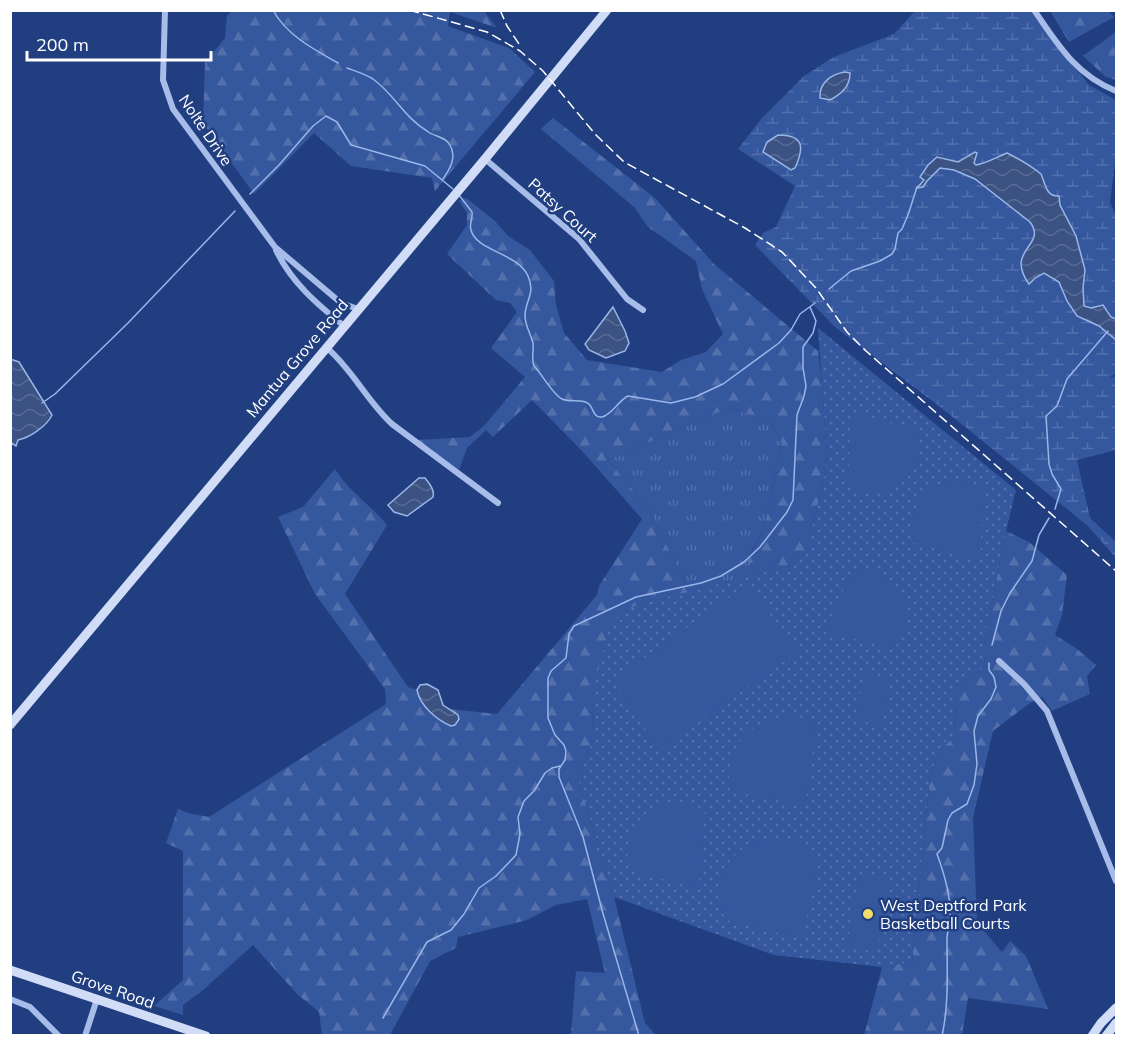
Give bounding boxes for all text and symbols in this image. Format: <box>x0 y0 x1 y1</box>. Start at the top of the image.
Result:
scale bar <box>27 24 212 62</box>
text: 200 m <box>36 33 89 56</box>
street label: Nolte Drive <box>175 90 237 170</box>
street label: Patsy Court <box>524 174 602 247</box>
street label: Mantua Grove Road <box>242 295 352 421</box>
place label: West Deptford Park Basketball Courts <box>880 895 1027 933</box>
marker: West Deptford Park Basketball Courts <box>861 907 875 921</box>
street label: Grove Road <box>69 965 157 1013</box>

